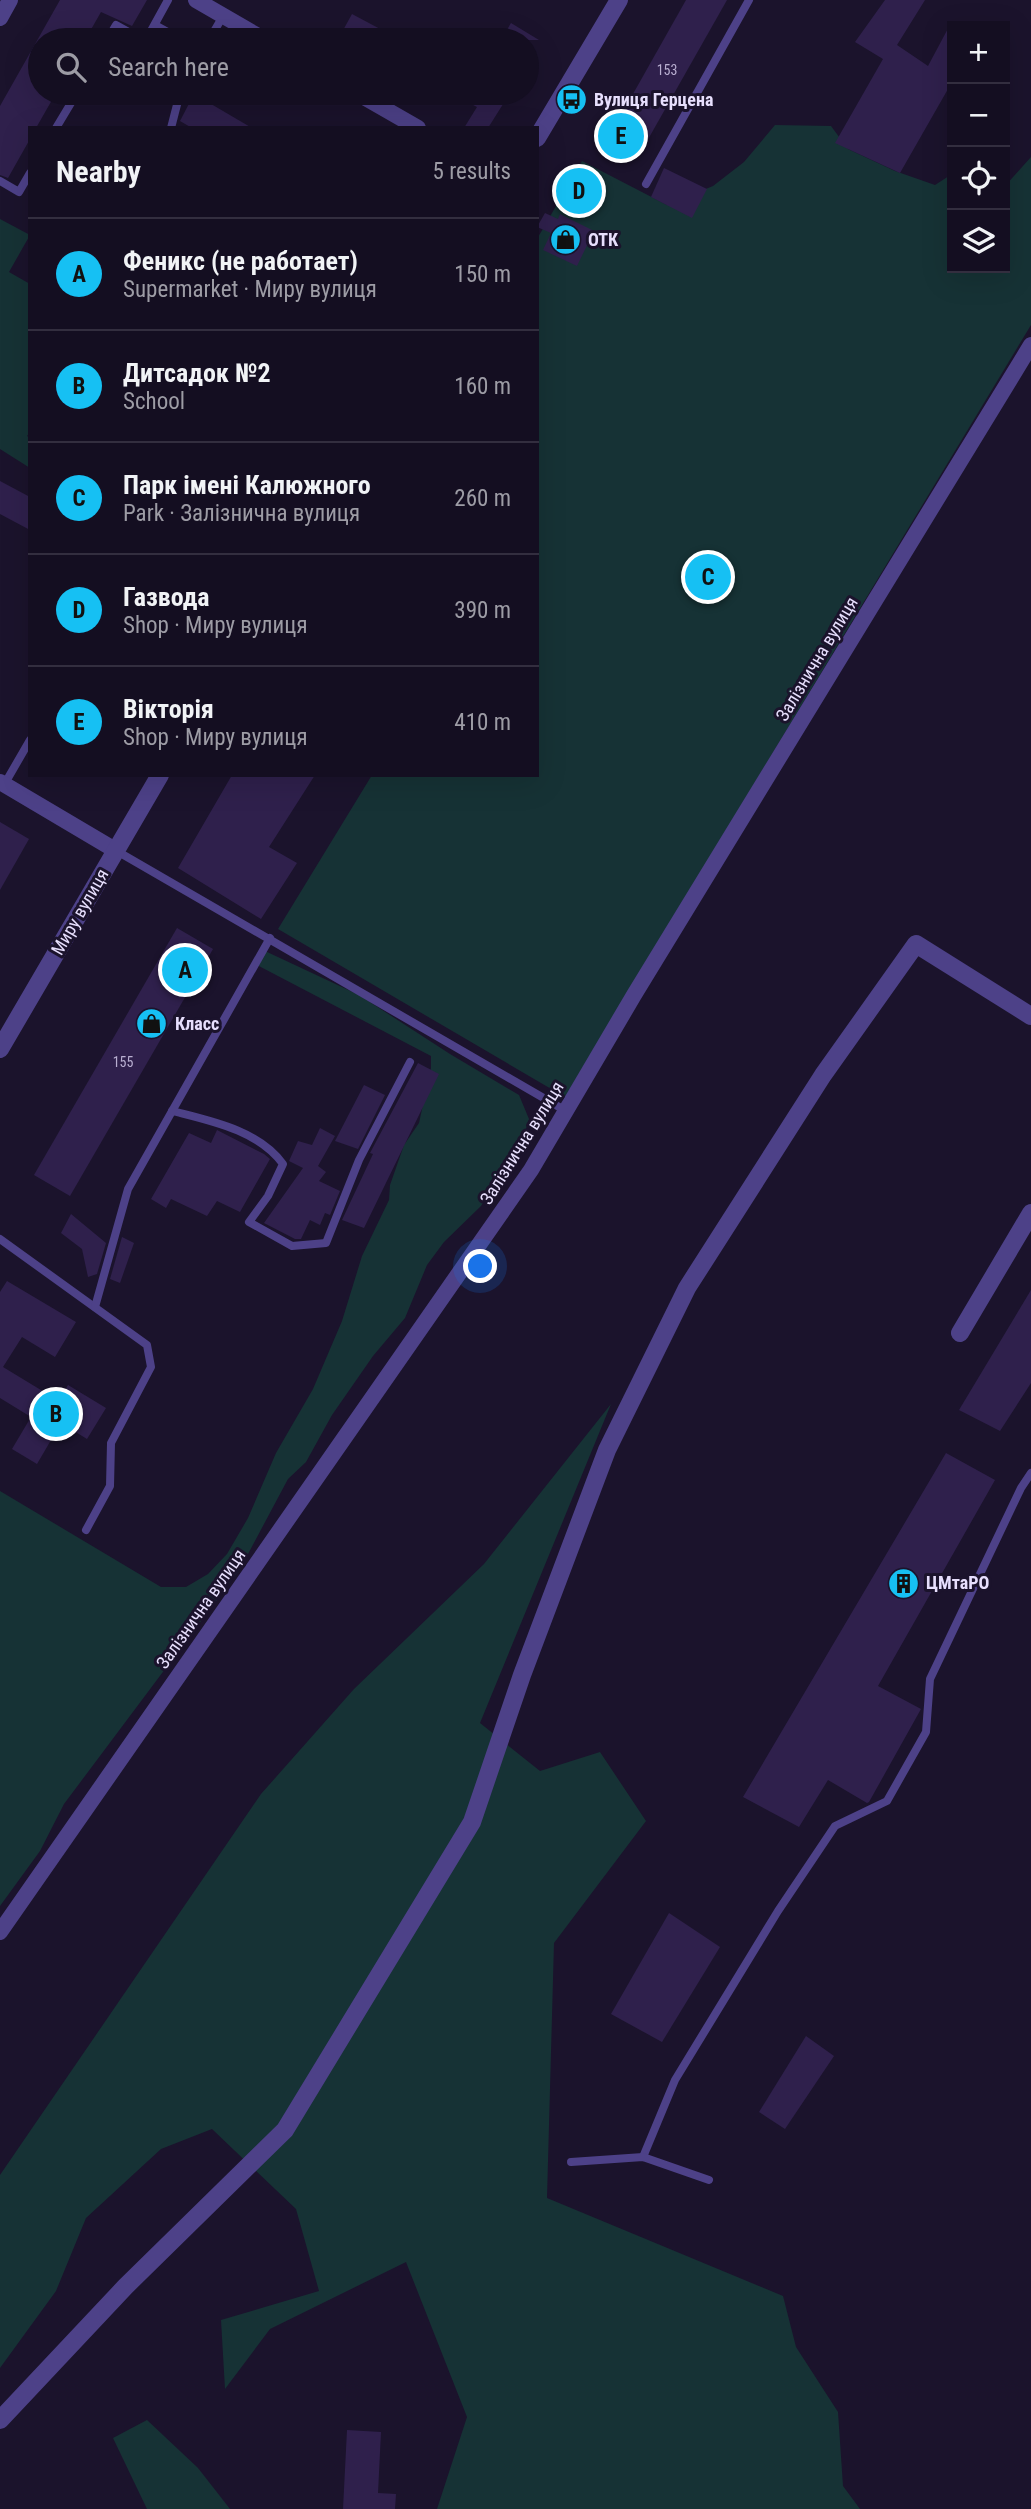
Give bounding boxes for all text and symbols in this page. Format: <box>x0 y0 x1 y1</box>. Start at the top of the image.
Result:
map controls <box>947 21 1010 273</box>
button: + <box>947 21 1010 84</box>
search box <box>28 28 539 105</box>
icon: search <box>52 48 90 86</box>
text: Search here <box>108 52 229 82</box>
house number: 153 <box>657 62 677 78</box>
bus stop icon: Вулиця Герцена <box>554 83 588 117</box>
button: − <box>947 84 1010 147</box>
place label: Вулиця Герцена <box>594 89 713 110</box>
pin: E <box>598 110 644 162</box>
button: locate <box>947 147 1010 210</box>
text: Nearby <box>56 154 141 189</box>
text: 5 results <box>433 158 511 185</box>
pin: D <box>556 165 602 217</box>
button: layers <box>947 210 1010 273</box>
shop icon: ОТК <box>548 223 582 257</box>
place label: ОТК <box>588 229 619 250</box>
text: Феникс (не работает) <box>123 246 358 276</box>
text: A <box>72 261 86 288</box>
text: 150 m <box>454 261 511 288</box>
text: Supermarket · Миру вулиця <box>123 276 377 303</box>
text: Дитсадок №2 <box>123 358 271 388</box>
text: B <box>73 373 85 400</box>
text: 160 m <box>454 373 511 400</box>
text: School <box>123 388 185 415</box>
text: Парк імені Калюжного <box>123 470 371 500</box>
text: C <box>72 485 86 512</box>
text: 260 m <box>454 485 511 512</box>
text: Park · Залізнична вулиця <box>123 500 360 527</box>
pin: C <box>685 551 731 603</box>
text: Газвода <box>123 582 210 612</box>
street label: Залізнична вулиця <box>771 593 862 725</box>
text: D <box>73 597 86 624</box>
text: 390 m <box>454 597 511 624</box>
text: Shop · Миру вулиця <box>123 612 308 639</box>
text: Вікторія <box>123 694 214 724</box>
text: E <box>73 709 85 736</box>
text: 410 m <box>454 709 511 736</box>
text: Shop · Миру вулиця <box>123 724 308 751</box>
street label: Миру вулиця <box>47 865 113 959</box>
pin: A <box>162 944 208 996</box>
shop icon: Класс <box>135 1007 169 1041</box>
place label: Класс <box>175 1013 219 1034</box>
house number: 155 <box>113 1054 133 1070</box>
street label: Залізнична вулиця <box>475 1077 568 1208</box>
your location <box>463 1249 497 1283</box>
pin: B <box>33 1388 79 1440</box>
street label: Залізнична вулиця <box>152 1545 250 1672</box>
building icon: ЦМтаРО <box>886 1566 920 1600</box>
place label: ЦМтаРО <box>926 1572 989 1593</box>

